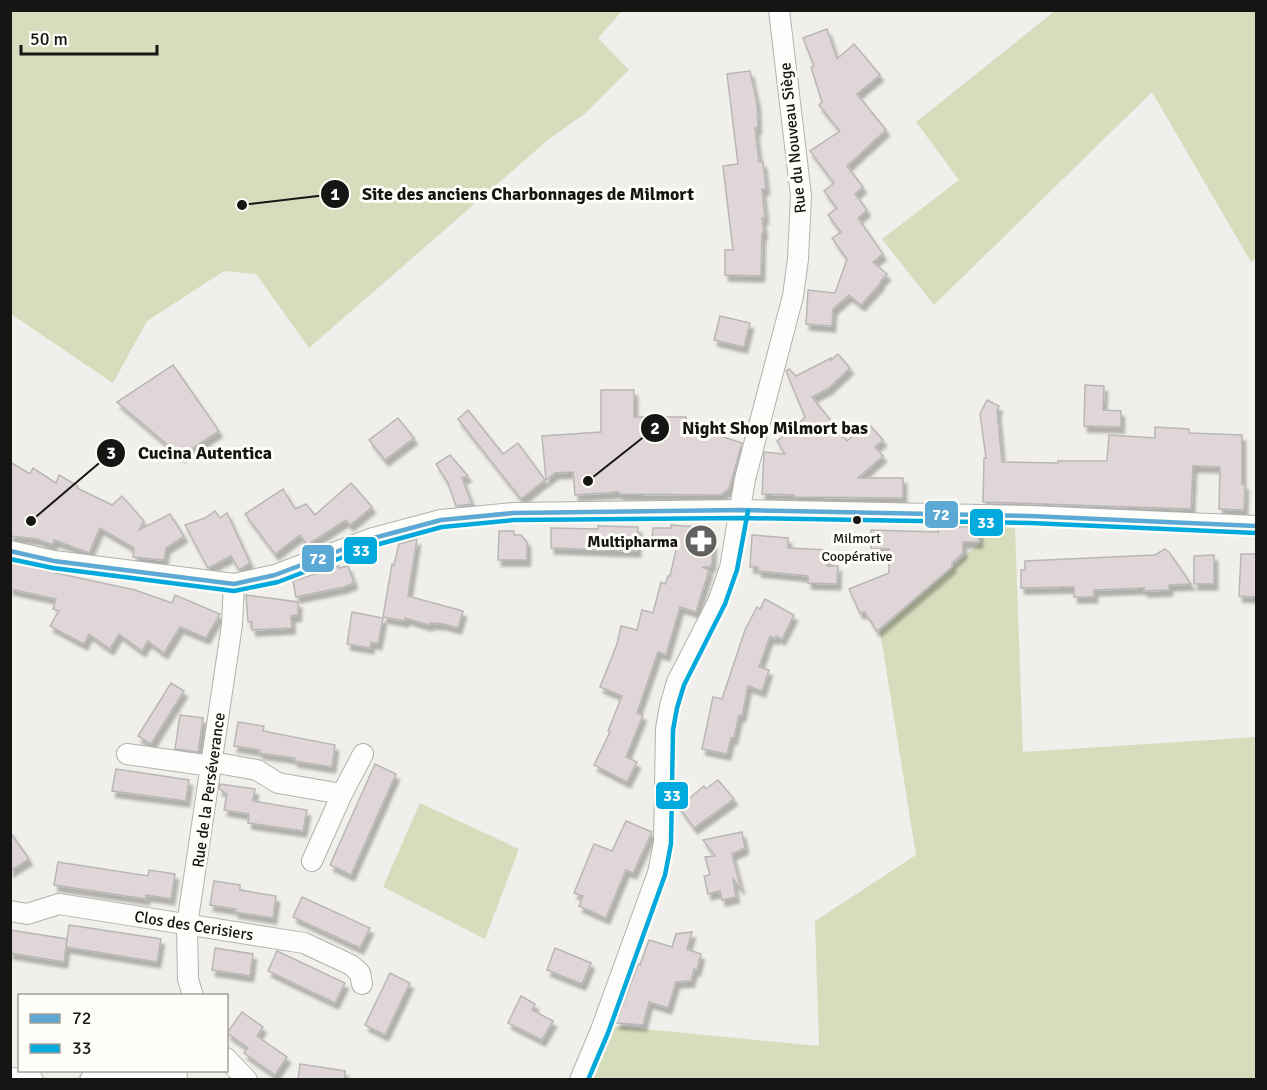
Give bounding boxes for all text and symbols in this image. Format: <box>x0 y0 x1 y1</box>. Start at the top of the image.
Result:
scale bar <box>21 18 158 56</box>
text: 50 m <box>30 28 68 50</box>
street label: Rue du Nouveau Siège <box>775 62 811 214</box>
callout: Site des anciens Charbonnages de Milmort <box>320 176 706 212</box>
text: 1 <box>330 183 340 205</box>
text: Site des anciens Charbonnages de Milmort <box>362 183 694 205</box>
callout: Night Shop Milmort bas <box>640 410 880 446</box>
text: 2 <box>650 417 660 439</box>
text: Night Shop Milmort bas <box>682 417 868 439</box>
callout: Cucina Autentica <box>96 435 284 471</box>
text: 3 <box>106 442 116 464</box>
text: Cucina Autentica <box>138 442 272 464</box>
line badge: 72 <box>924 500 959 529</box>
text: 72 <box>932 505 950 525</box>
line badge: 33 <box>969 508 1004 537</box>
text: 33 <box>977 513 995 533</box>
marker: Milmort Coopérative <box>851 514 863 526</box>
pharmacy icon: Multipharma <box>683 523 719 559</box>
place label: Milmort Coopérative <box>821 530 893 565</box>
place label: Multipharma <box>587 532 678 552</box>
line badge: 33 <box>343 536 378 565</box>
text: 33 <box>352 541 370 561</box>
line badge: 72 <box>301 544 335 573</box>
text: 72 <box>309 549 327 569</box>
street label: Rue de la Perséverance <box>188 711 230 869</box>
line badge: 33 <box>655 781 689 810</box>
text: 33 <box>663 786 681 806</box>
street label: Clos des Cerisiers <box>133 907 255 945</box>
legend <box>18 994 228 1072</box>
text: 72 <box>72 1007 91 1029</box>
text: 33 <box>72 1037 91 1059</box>

